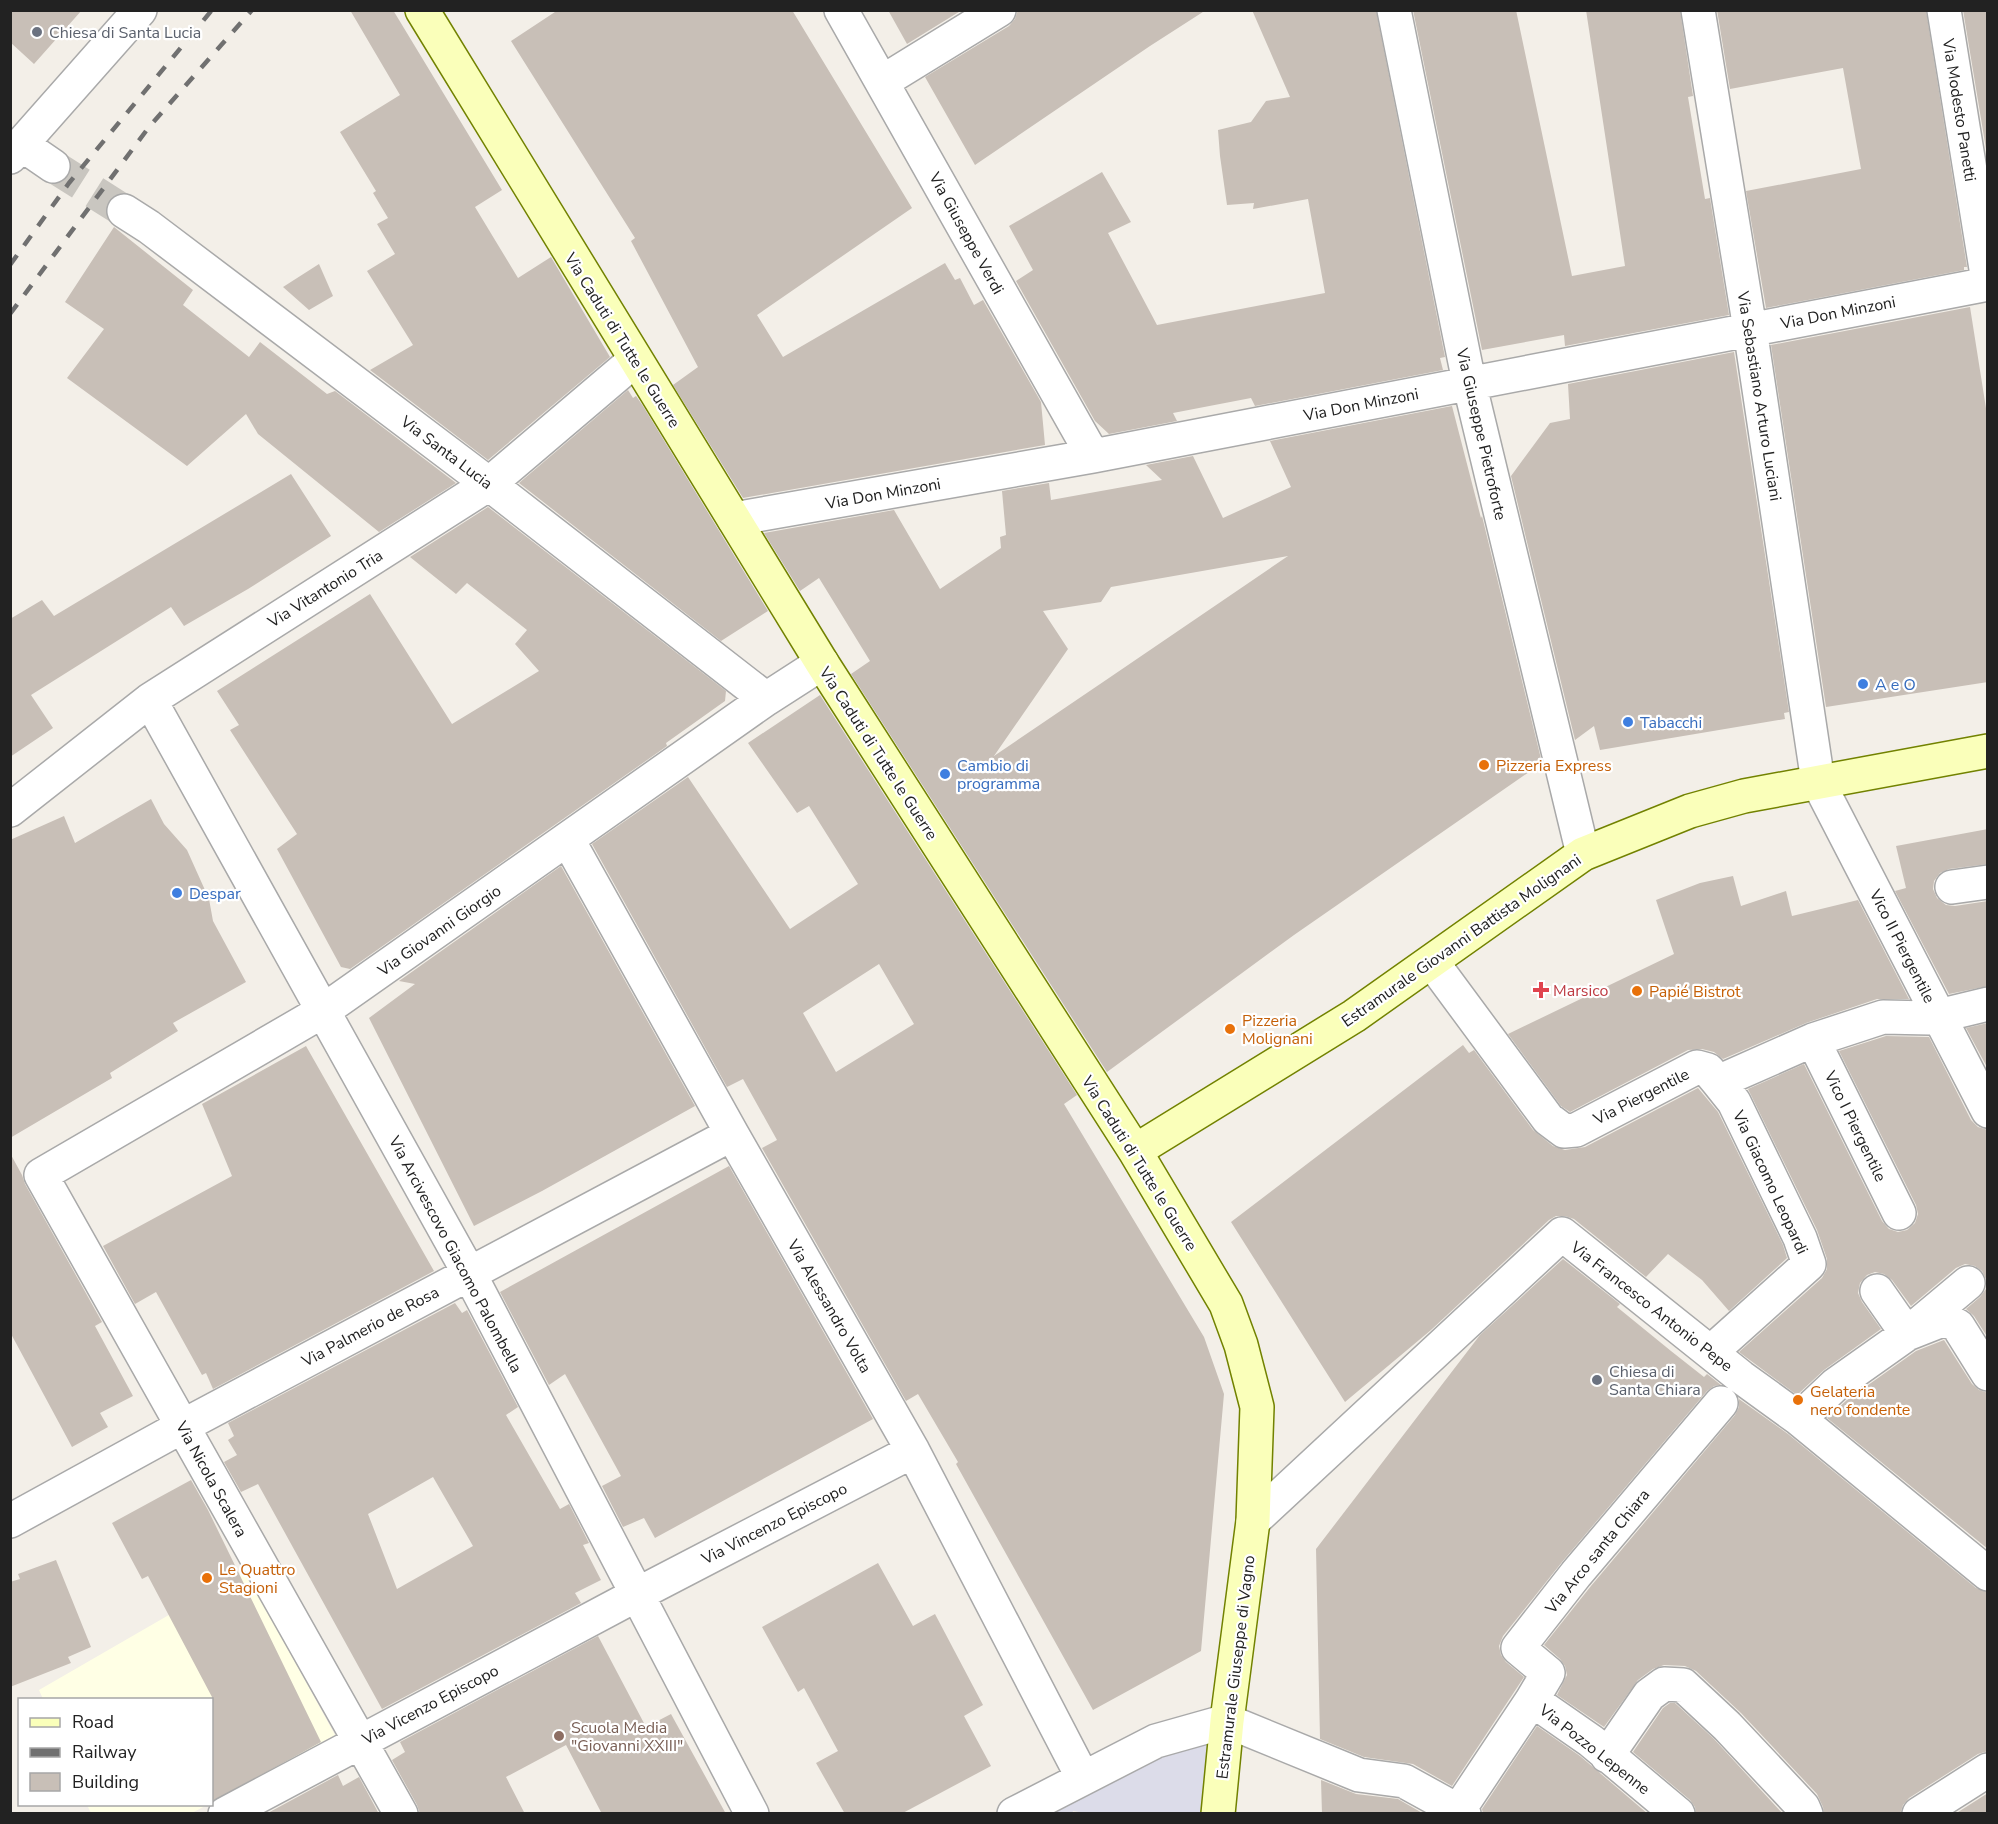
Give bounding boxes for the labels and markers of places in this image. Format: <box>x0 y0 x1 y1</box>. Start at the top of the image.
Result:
place label: Chiesa di Santa Lucia <box>49 22 201 44</box>
marker: Chiesa di Santa Lucia <box>30 25 44 39</box>
place label: A e O <box>1875 674 1916 696</box>
marker: A e O <box>1856 677 1870 691</box>
place label: Tabacchi <box>1640 712 1702 734</box>
marker: Tabacchi <box>1621 715 1635 729</box>
place label: Cambio di programma <box>957 755 1040 795</box>
place label: Pizzeria Express <box>1496 755 1612 777</box>
marker: Pizzeria Express <box>1477 758 1491 772</box>
marker: Cambio di programma <box>938 767 952 781</box>
place label: Despar <box>189 883 241 905</box>
marker: Despar <box>170 886 184 900</box>
place label: Marsico <box>1553 980 1608 1002</box>
place label: Papié Bistrot <box>1649 981 1741 1003</box>
marker: Marsico <box>1534 983 1548 997</box>
marker: Papié Bistrot <box>1630 984 1644 998</box>
place label: Pizzeria Molignani <box>1242 1010 1313 1050</box>
marker: Pizzeria Molignani <box>1223 1022 1237 1036</box>
place label: Chiesa di Santa Chiara <box>1609 1361 1701 1401</box>
marker: Chiesa di Santa Chiara <box>1590 1373 1604 1387</box>
place label: Gelateria nero fondente <box>1810 1381 1910 1421</box>
marker: Gelateria nero fondente <box>1791 1393 1805 1407</box>
place label: Le Quattro Stagioni <box>219 1559 296 1599</box>
marker: Le Quattro Stagioni <box>200 1571 214 1585</box>
place label: Scuola Media "Giovanni XXIII" <box>571 1717 683 1757</box>
marker: Scuola Media "Giovanni XXIII" <box>552 1729 566 1743</box>

